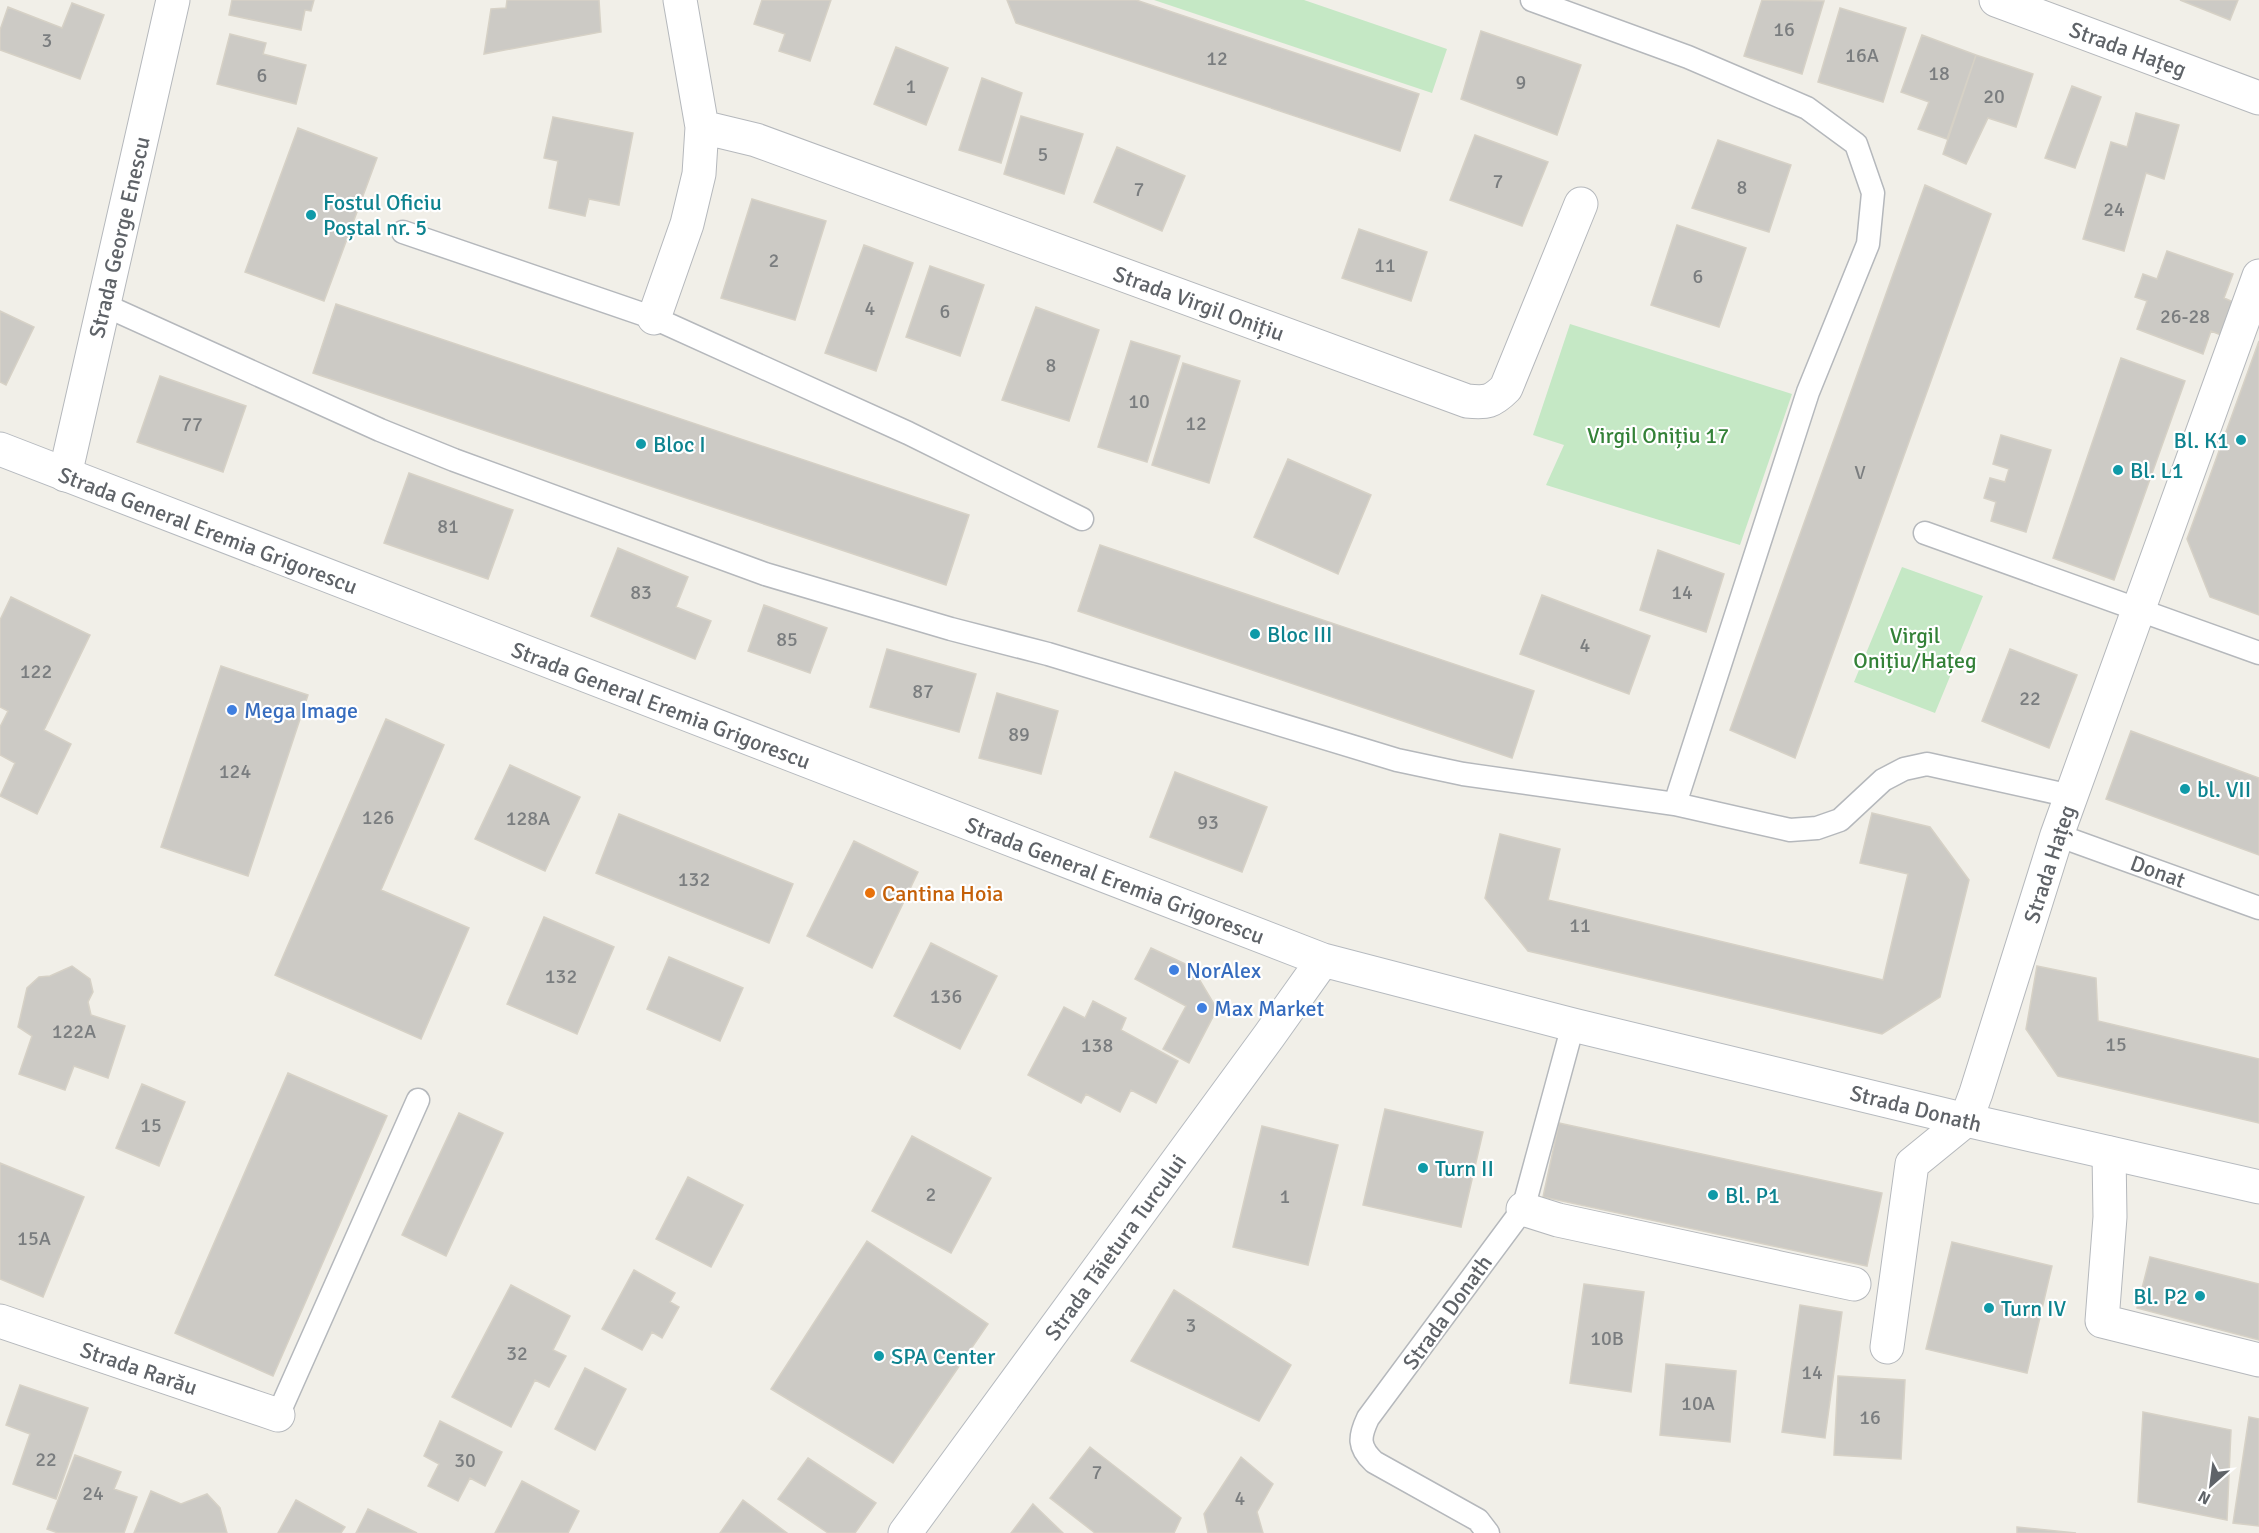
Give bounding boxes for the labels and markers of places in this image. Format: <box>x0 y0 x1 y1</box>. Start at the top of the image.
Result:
place label: Fostul Oficiu Poștal nr. 5 <box>323 189 442 241</box>
marker: Fostul Oficiu Poștal nr. 5 <box>304 208 318 222</box>
place label: Bl. K1 <box>2174 427 2229 454</box>
place label: Bloc I <box>653 431 706 458</box>
marker: Bl. K1 <box>2234 433 2248 447</box>
marker: Bloc I <box>634 437 648 451</box>
place label: Bl. L1 <box>2130 457 2184 484</box>
marker: Bl. L1 <box>2111 463 2125 477</box>
place label: Bloc III <box>1267 621 1333 648</box>
marker: Bloc III <box>1248 627 1262 641</box>
place label: Mega Image <box>244 697 358 724</box>
marker: Mega Image <box>225 703 239 717</box>
place label: bl. VII <box>2197 776 2251 803</box>
marker: bl. VII <box>2178 782 2192 796</box>
place label: Cantina Hoia <box>882 880 1004 907</box>
marker: Cantina Hoia <box>863 886 877 900</box>
place label: NorAlex <box>1186 957 1261 984</box>
marker: NorAlex <box>1167 963 1181 977</box>
place label: Max Market <box>1214 995 1325 1022</box>
marker: Max Market <box>1195 1001 1209 1015</box>
place label: Turn II <box>1435 1155 1494 1182</box>
marker: Turn II <box>1416 1161 1430 1175</box>
place label: Bl. P1 <box>1725 1182 1780 1209</box>
marker: Bl. P1 <box>1706 1188 1720 1202</box>
place label: Bl. P2 <box>2133 1283 2188 1310</box>
marker: Bl. P2 <box>2193 1289 2207 1303</box>
place label: Turn IV <box>2001 1295 2066 1322</box>
marker: Turn IV <box>1982 1301 1996 1315</box>
place label: SPA Center <box>891 1343 995 1370</box>
marker: SPA Center <box>872 1349 886 1363</box>

